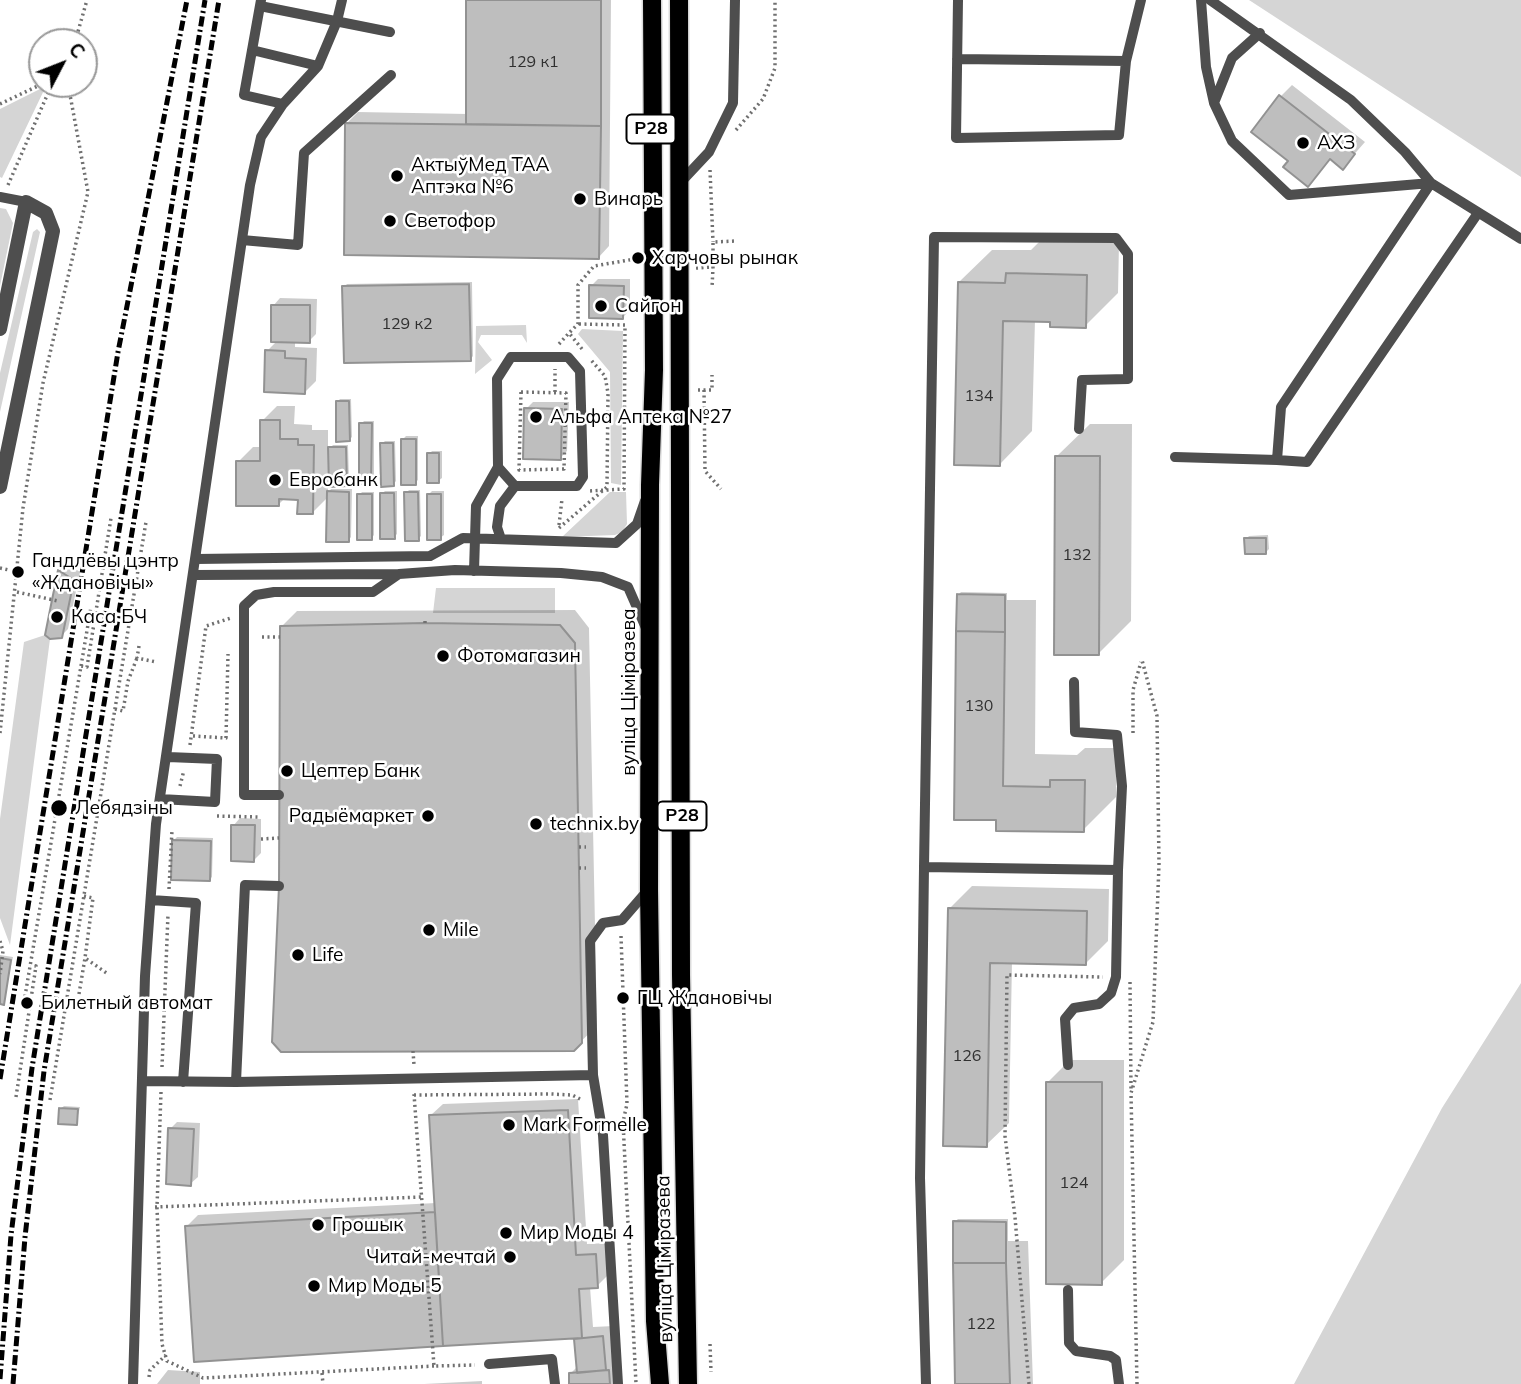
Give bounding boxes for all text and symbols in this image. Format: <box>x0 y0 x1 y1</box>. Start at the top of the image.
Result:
north arrow <box>28 28 98 98</box>
text: С <box>64 37 90 63</box>
house number: 129 к1 <box>507 52 559 72</box>
road number: Р28 <box>626 114 676 144</box>
place label: АХЗ <box>1317 132 1355 154</box>
marker: АХЗ <box>1295 135 1311 151</box>
place label: АктыўМед ТАА Аптэка №6 <box>411 154 549 198</box>
marker: АктыўМед ТАА Аптэка №6 <box>389 168 405 184</box>
place label: Винарь <box>594 188 663 210</box>
marker: Винарь <box>572 191 588 207</box>
place label: Светофор <box>404 210 496 232</box>
marker: Светофор <box>382 213 398 229</box>
place label: Харчовы рынак <box>652 247 798 269</box>
marker: Харчовы рынак <box>630 250 646 266</box>
place label: Сайгон <box>615 295 682 317</box>
marker: Сайгон <box>593 298 609 314</box>
house number: 129 к2 <box>381 314 433 334</box>
house number: 134 <box>965 386 993 406</box>
place label: Альфа Аптека №27 <box>550 406 732 428</box>
marker: Альфа Аптека №27 <box>528 409 544 425</box>
place label: Евробанк <box>289 469 378 491</box>
marker: Евробанк <box>267 472 283 488</box>
house number: 132 <box>1063 545 1091 565</box>
place label: Гандлёвы цэнтр «Ждановічы» <box>32 550 179 594</box>
marker: Гандлёвы цэнтр «Ждановічы» <box>10 564 26 580</box>
place label: Каса БЧ <box>71 606 147 628</box>
street label: вуліца Ціміразева <box>618 608 640 776</box>
marker: Каса БЧ <box>49 609 65 625</box>
place label: Фотомагазин <box>457 645 581 667</box>
marker: Фотомагазин <box>435 648 451 664</box>
house number: 130 <box>965 696 993 716</box>
place label: Цептер Банк <box>301 760 420 782</box>
marker: Цептер Банк <box>279 763 295 779</box>
place label: Лебядзіны <box>75 797 173 819</box>
marker: Лебядзіны <box>49 798 69 818</box>
road number: Р28 <box>658 802 706 830</box>
place label: Радыёмаркет <box>289 805 414 827</box>
marker: Радыёмаркет <box>420 808 436 824</box>
place label: technix.by <box>550 813 639 835</box>
marker: technix.by <box>528 816 544 832</box>
place label: Mile <box>443 919 479 941</box>
marker: Mile <box>421 922 437 938</box>
place label: Life <box>312 944 343 966</box>
marker: Life <box>290 947 306 963</box>
place label: ГЦ Ждановічы <box>637 987 772 1009</box>
marker: ГЦ Ждановічы <box>615 990 631 1006</box>
place label: Билетный автомат <box>41 992 212 1014</box>
marker: Билетный автомат <box>19 995 35 1011</box>
house number: 126 <box>953 1046 981 1066</box>
place label: Mark Formelle <box>523 1114 647 1136</box>
marker: Mark Formelle <box>501 1117 517 1133</box>
house number: 124 <box>1060 1173 1088 1193</box>
street label: вуліца Ціміразева <box>652 1175 678 1343</box>
place label: Грошык <box>332 1214 404 1236</box>
marker: Грошык <box>310 1217 326 1233</box>
place label: Мир Моды 4 <box>520 1222 634 1244</box>
marker: Мир Моды 4 <box>498 1225 514 1241</box>
place label: Читай-мечтай <box>366 1246 496 1268</box>
marker: Читай-мечтай <box>502 1249 518 1265</box>
place label: Мир Моды 5 <box>328 1275 442 1297</box>
marker: Мир Моды 5 <box>306 1278 322 1294</box>
house number: 122 <box>967 1314 995 1334</box>

